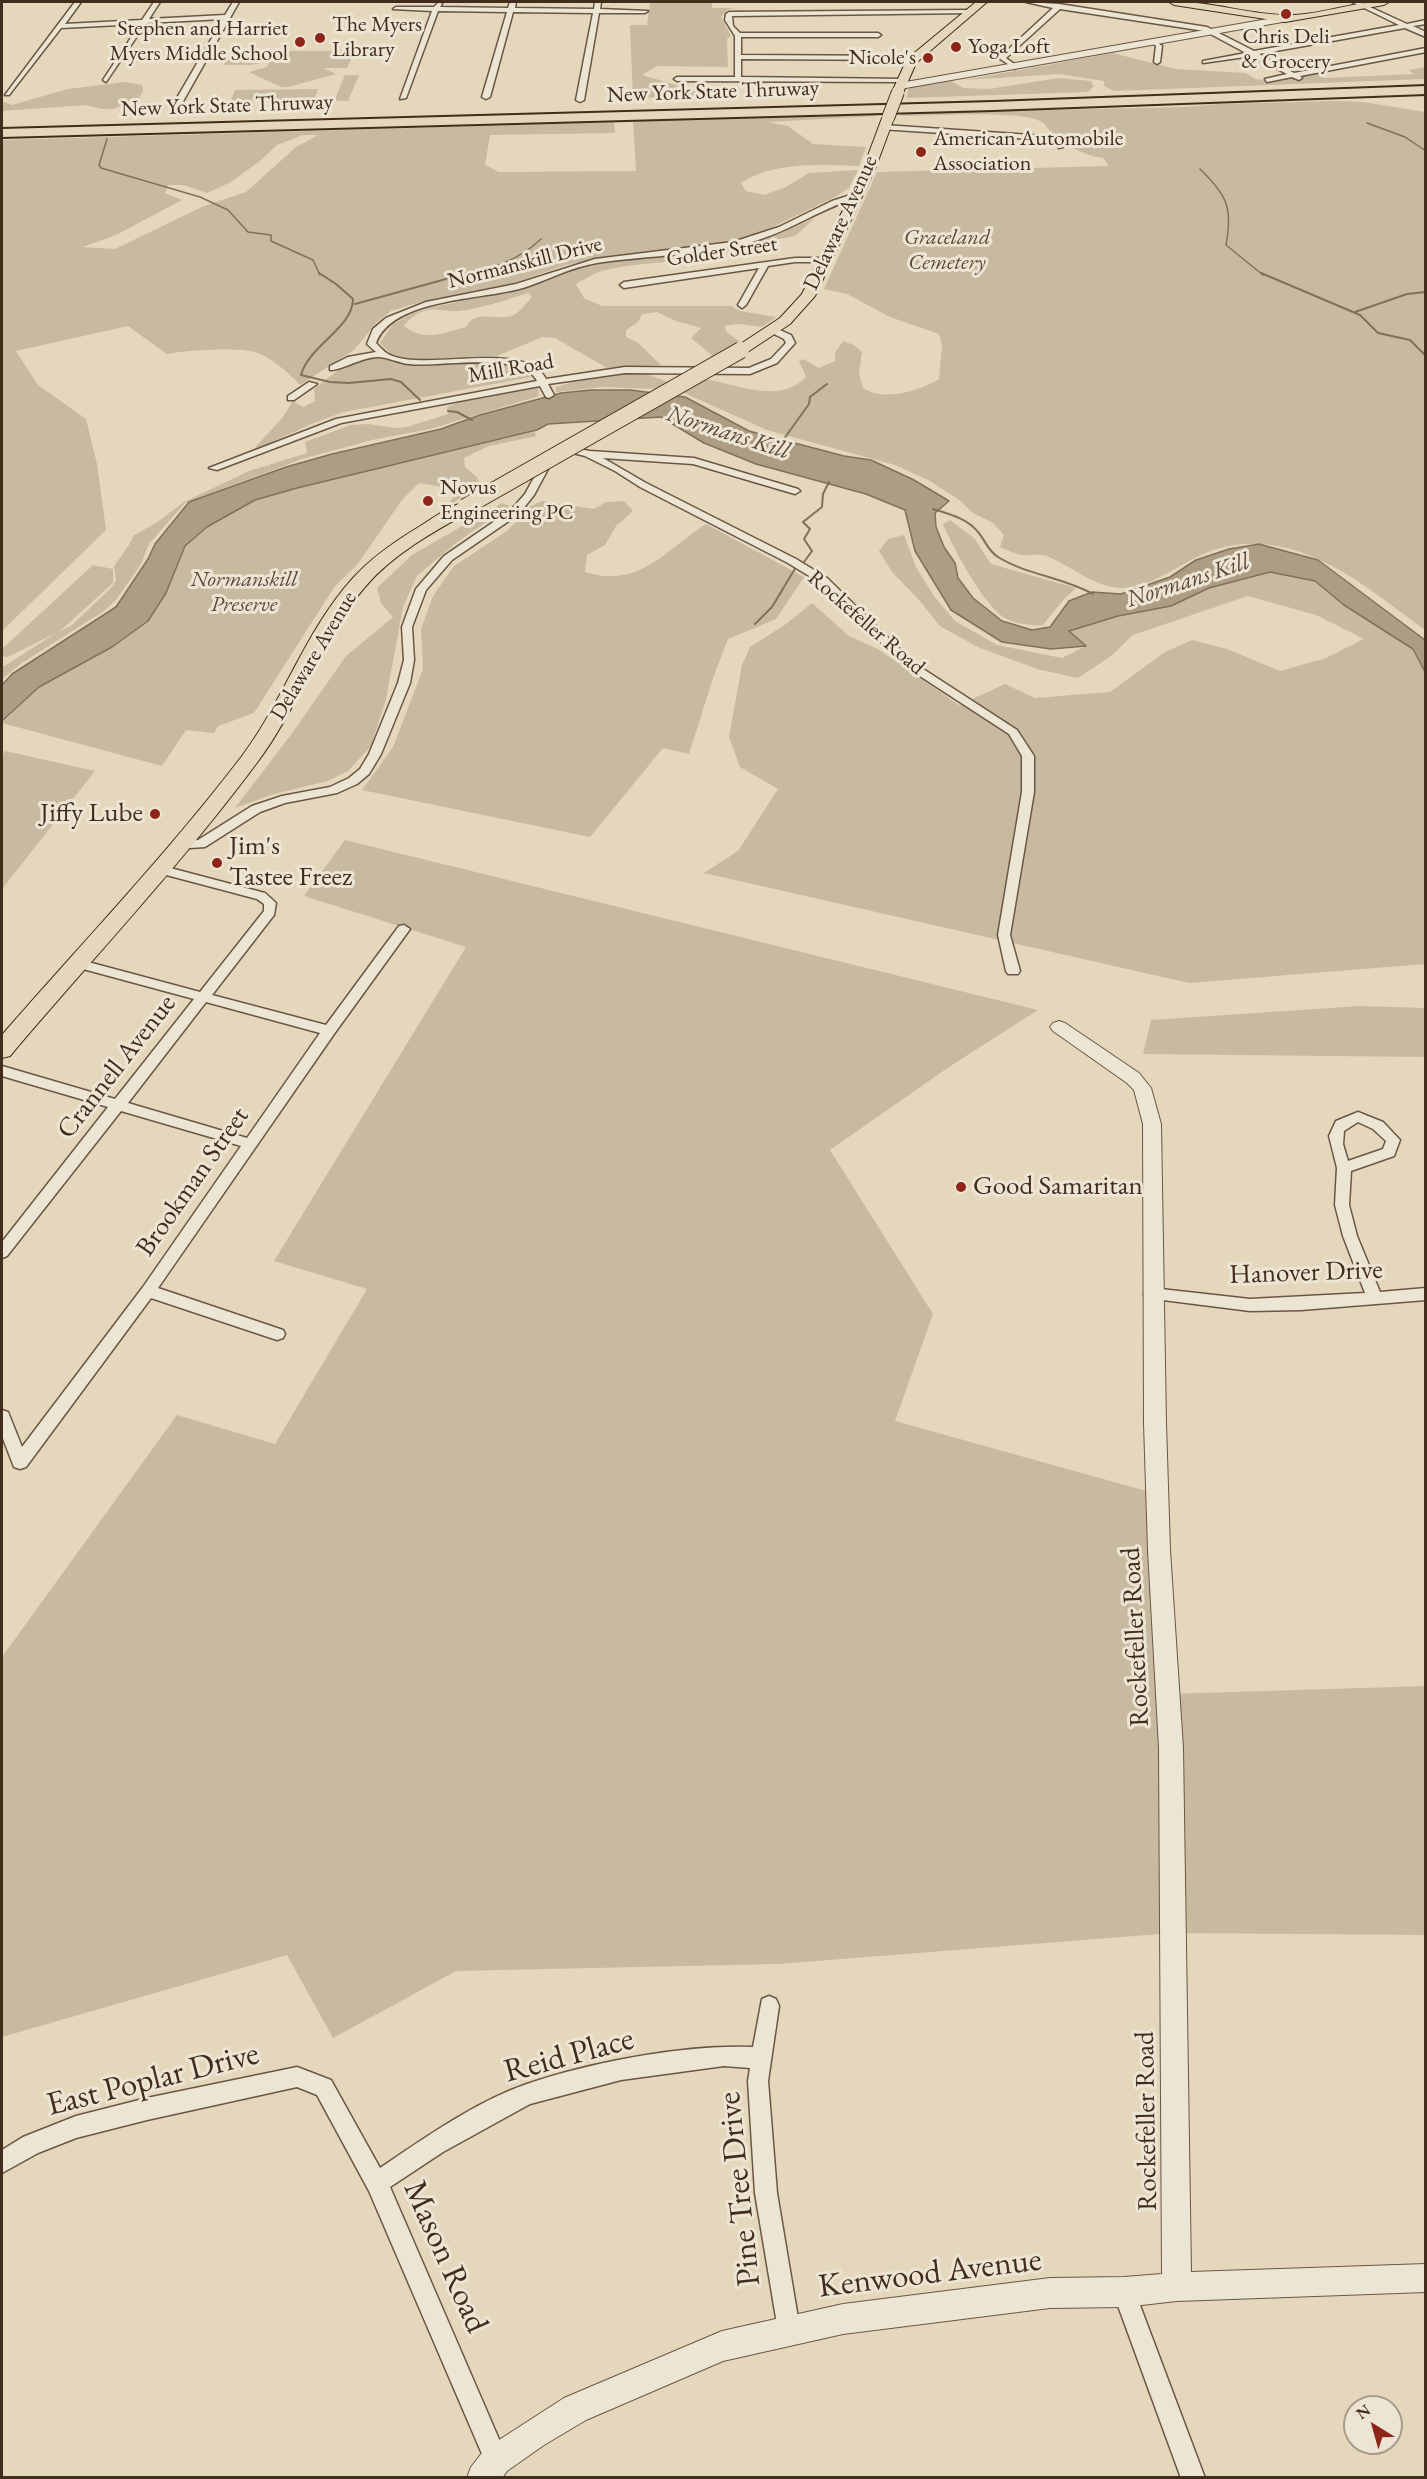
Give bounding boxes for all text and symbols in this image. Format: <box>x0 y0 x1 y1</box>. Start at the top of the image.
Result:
marker: Chris Deli & Grocery <box>1279 7 1293 21</box>
place label: The Myers Library <box>332 12 422 63</box>
place label: Stephen and Harriet Myers Middle School <box>110 16 288 68</box>
place label: Chris Deli & Grocery <box>1241 24 1331 76</box>
marker: The Myers Library <box>313 31 327 45</box>
place label: Yoga Loft <box>968 34 1050 60</box>
marker: Stephen and Harriet Myers Middle School <box>293 35 307 49</box>
marker: Yoga Loft <box>949 40 963 54</box>
place label: Nicole's <box>849 45 916 71</box>
marker: Nicole's <box>921 51 935 65</box>
street label: New York State Thruway <box>606 75 820 109</box>
street label: New York State Thruway <box>120 89 334 123</box>
place label: American Automobile Association <box>933 126 1123 178</box>
marker: American Automobile Association <box>914 145 928 159</box>
street label: Delaware Avenue <box>798 151 884 295</box>
park label: Graceland Cemetery <box>904 225 990 276</box>
street label: Normanskill Drive <box>445 231 605 295</box>
street label: Golder Street <box>665 231 779 273</box>
street label: Mill Road <box>466 349 556 389</box>
water label: Normans Kill <box>663 400 793 466</box>
place label: Novus Engineering PC <box>440 475 574 526</box>
marker: Novus Engineering PC <box>421 494 435 508</box>
water label: Normans Kill <box>1123 548 1253 614</box>
street label: Rockefeller Road <box>802 565 930 681</box>
park label: Normanskill Preserve <box>191 567 297 618</box>
street label: Delaware Avenue <box>265 587 363 725</box>
place label: Jiffy Lube <box>40 798 143 830</box>
marker: Jiffy Lube <box>148 807 162 821</box>
place label: Jim's Tastee Freez <box>229 831 352 894</box>
marker: Jim's Tastee Freez <box>210 856 224 870</box>
street label: Crannell Avenue <box>51 989 183 1145</box>
street label: Brookman Street <box>130 1101 256 1263</box>
place label: Good Samaritan <box>973 1171 1143 1203</box>
marker: Good Samaritan <box>954 1180 968 1194</box>
street label: Hanover Drive <box>1229 1254 1383 1292</box>
street label: Rockefeller Road <box>1115 1546 1157 1728</box>
street label: Reid Place <box>500 2020 638 2092</box>
street label: Rockefeller Road <box>1129 2031 1165 2211</box>
street label: East Poplar Drive <box>43 2035 263 2125</box>
street label: Pine Tree Drive <box>710 2090 770 2288</box>
street label: Mason Road <box>394 2175 496 2339</box>
street label: Kenwood Avenue <box>816 2241 1044 2307</box>
north arrow <box>1343 2395 1403 2455</box>
text: N <box>1352 2400 1375 2424</box>

